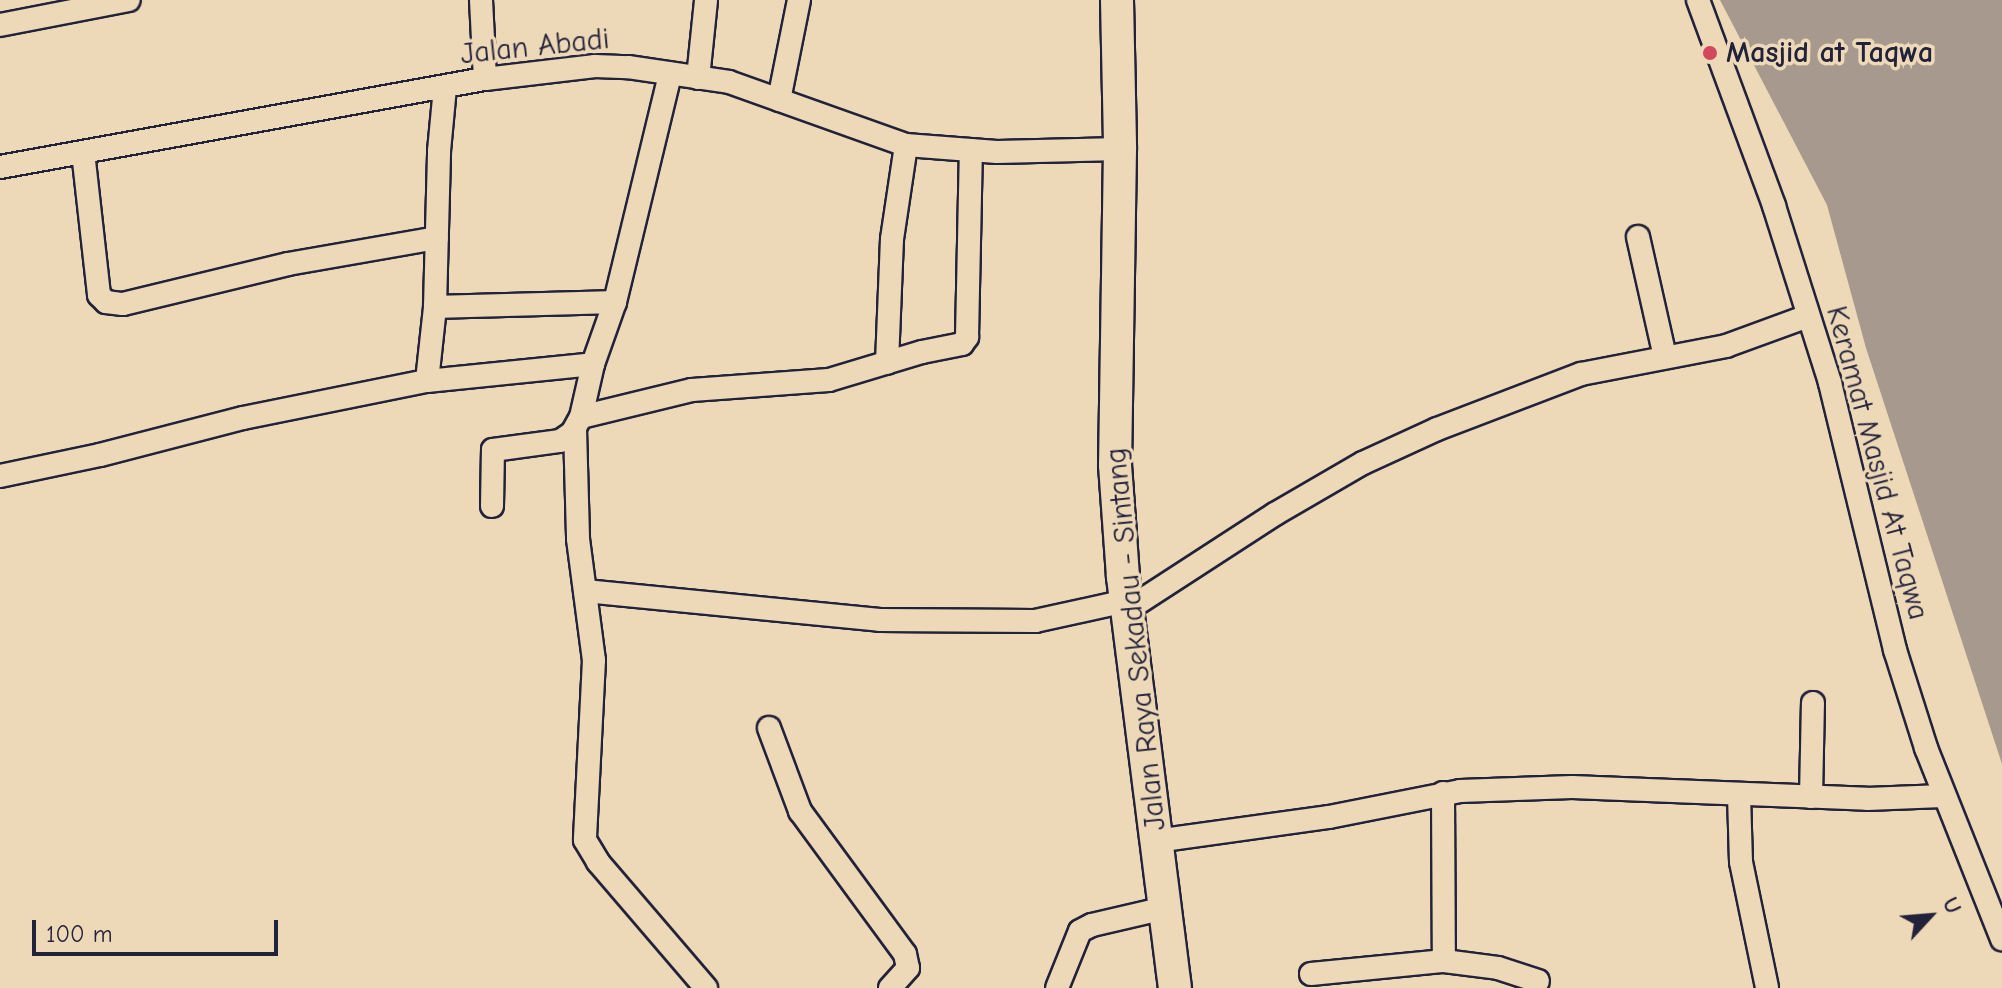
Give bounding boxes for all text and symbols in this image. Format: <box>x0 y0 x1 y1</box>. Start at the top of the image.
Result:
street label: Jalan Abadi <box>459 21 611 73</box>
place label: Masjid at Taqwa <box>1726 35 1933 71</box>
marker: Masjid at Taqwa <box>1701 44 1719 62</box>
street label: Keramat Masjid At Taqwa <box>1818 302 1936 624</box>
street label: Jalan Raya Sekadau - Sintang <box>1098 446 1174 832</box>
north arrow <box>1890 876 1970 956</box>
text: U <box>1937 893 1966 918</box>
scale bar <box>36 904 282 954</box>
text: 100 m <box>46 920 113 948</box>

